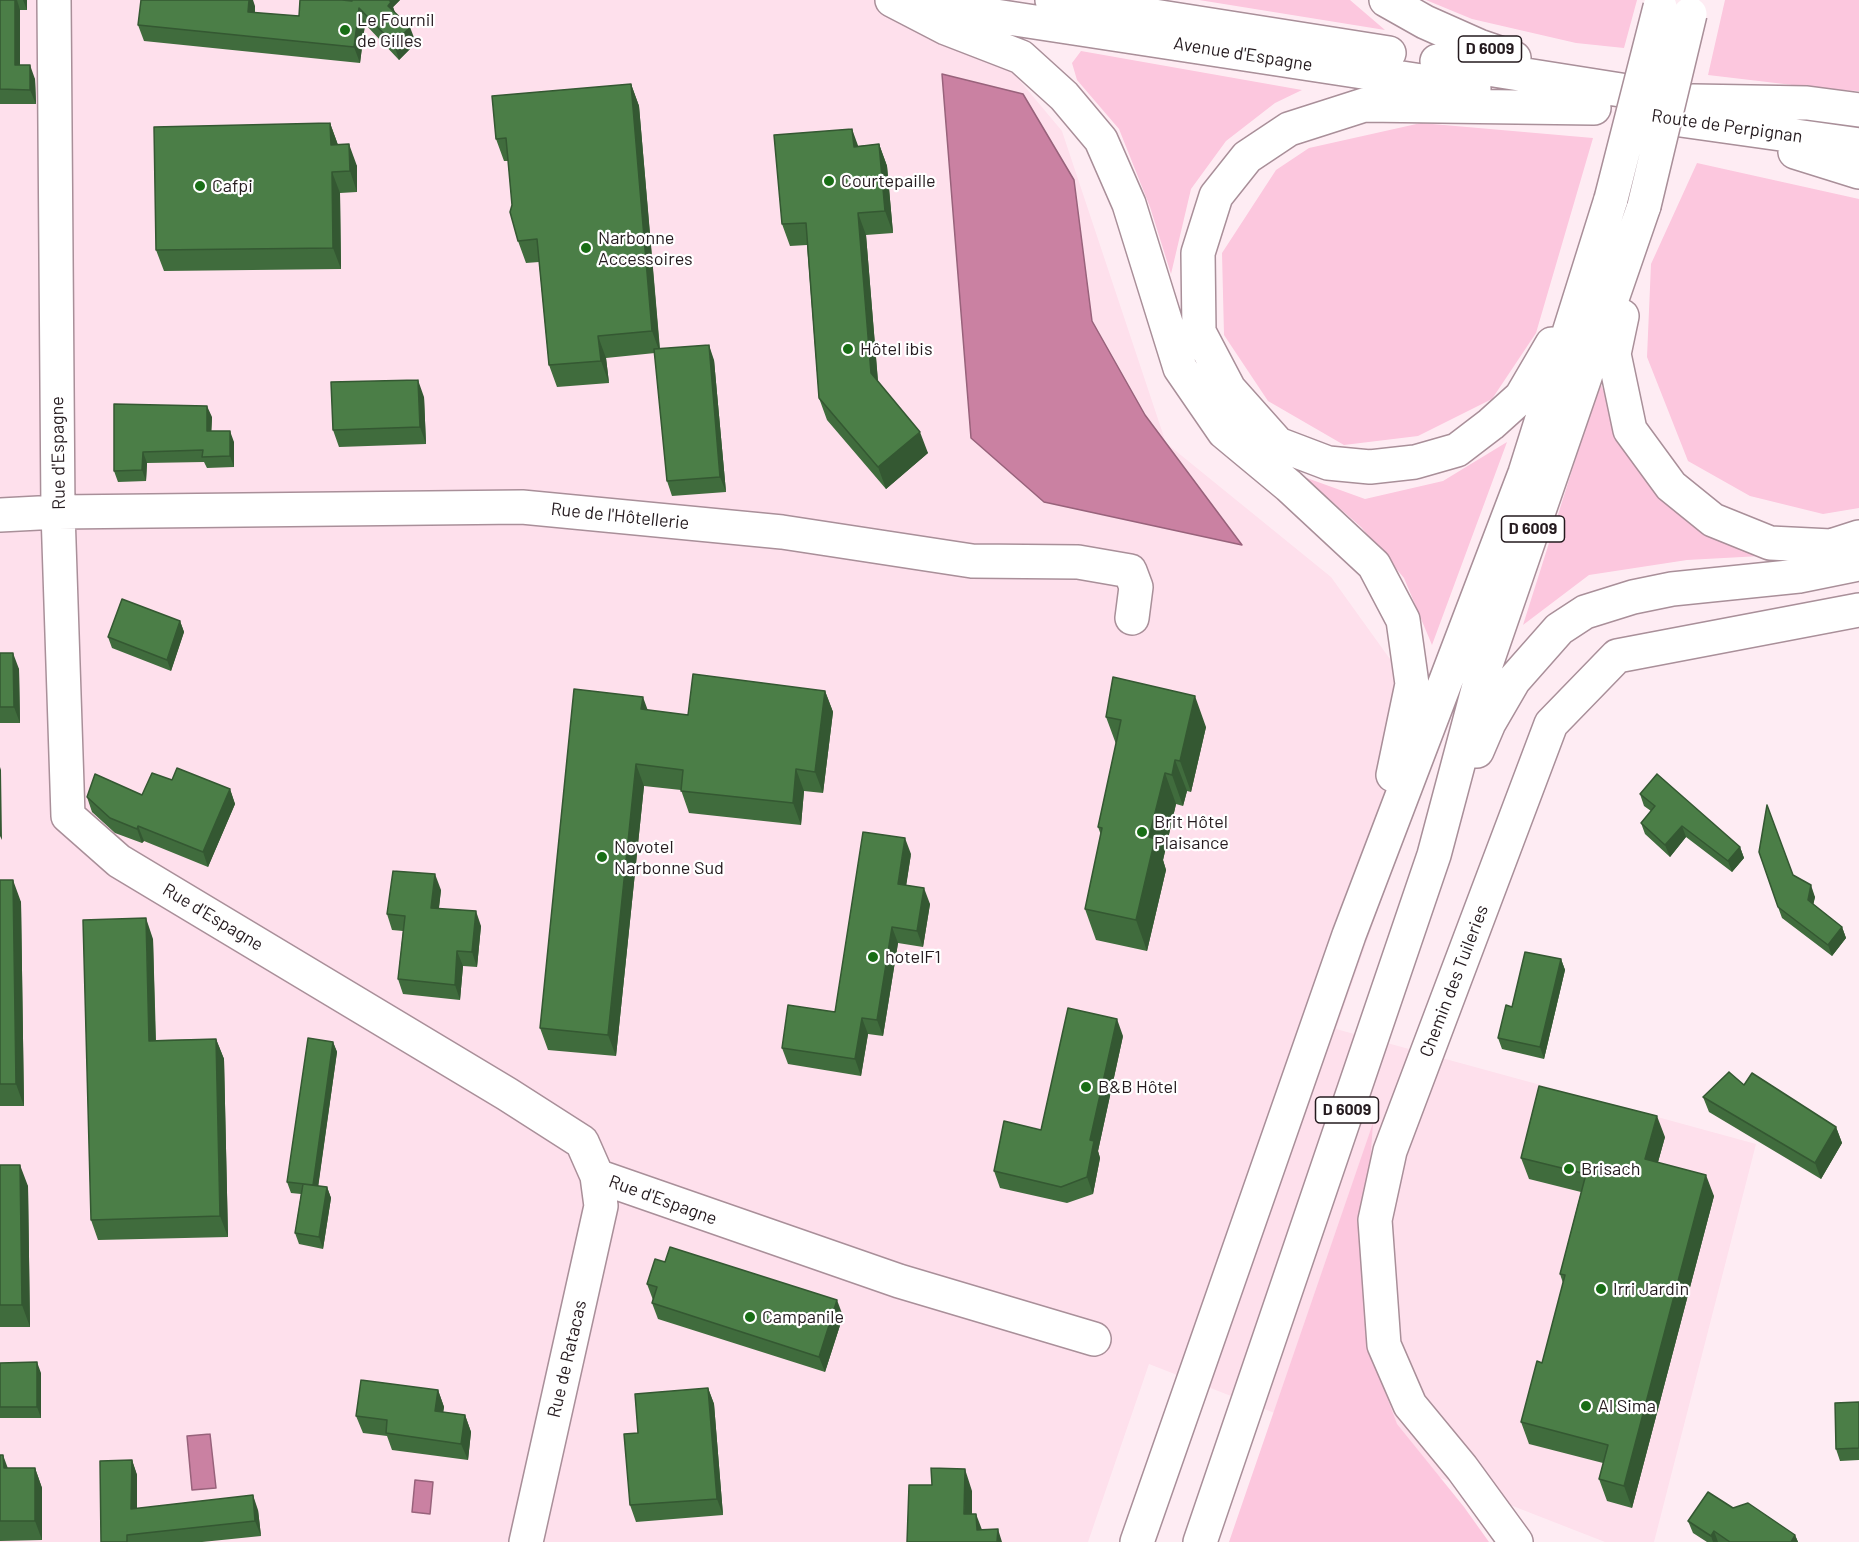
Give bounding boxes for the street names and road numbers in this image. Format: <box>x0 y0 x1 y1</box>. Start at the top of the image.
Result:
street label: Avenue d'Espagne <box>1172 32 1314 76</box>
road number: D 6009 <box>1458 36 1522 62</box>
street label: Route de Perpignan <box>1650 105 1804 147</box>
street label: Rue d'Espagne <box>46 396 70 510</box>
street label: Rue de l'Hôtellerie <box>550 498 690 534</box>
road number: D 6009 <box>1502 516 1564 542</box>
street label: Rue d'Espagne <box>159 879 267 955</box>
street label: Chemin des Tuileries <box>1415 902 1493 1060</box>
road number: D 6009 <box>1316 1097 1378 1123</box>
street label: Rue d'Espagne <box>606 1170 720 1230</box>
street label: Rue de Ratacas <box>543 1298 591 1420</box>

